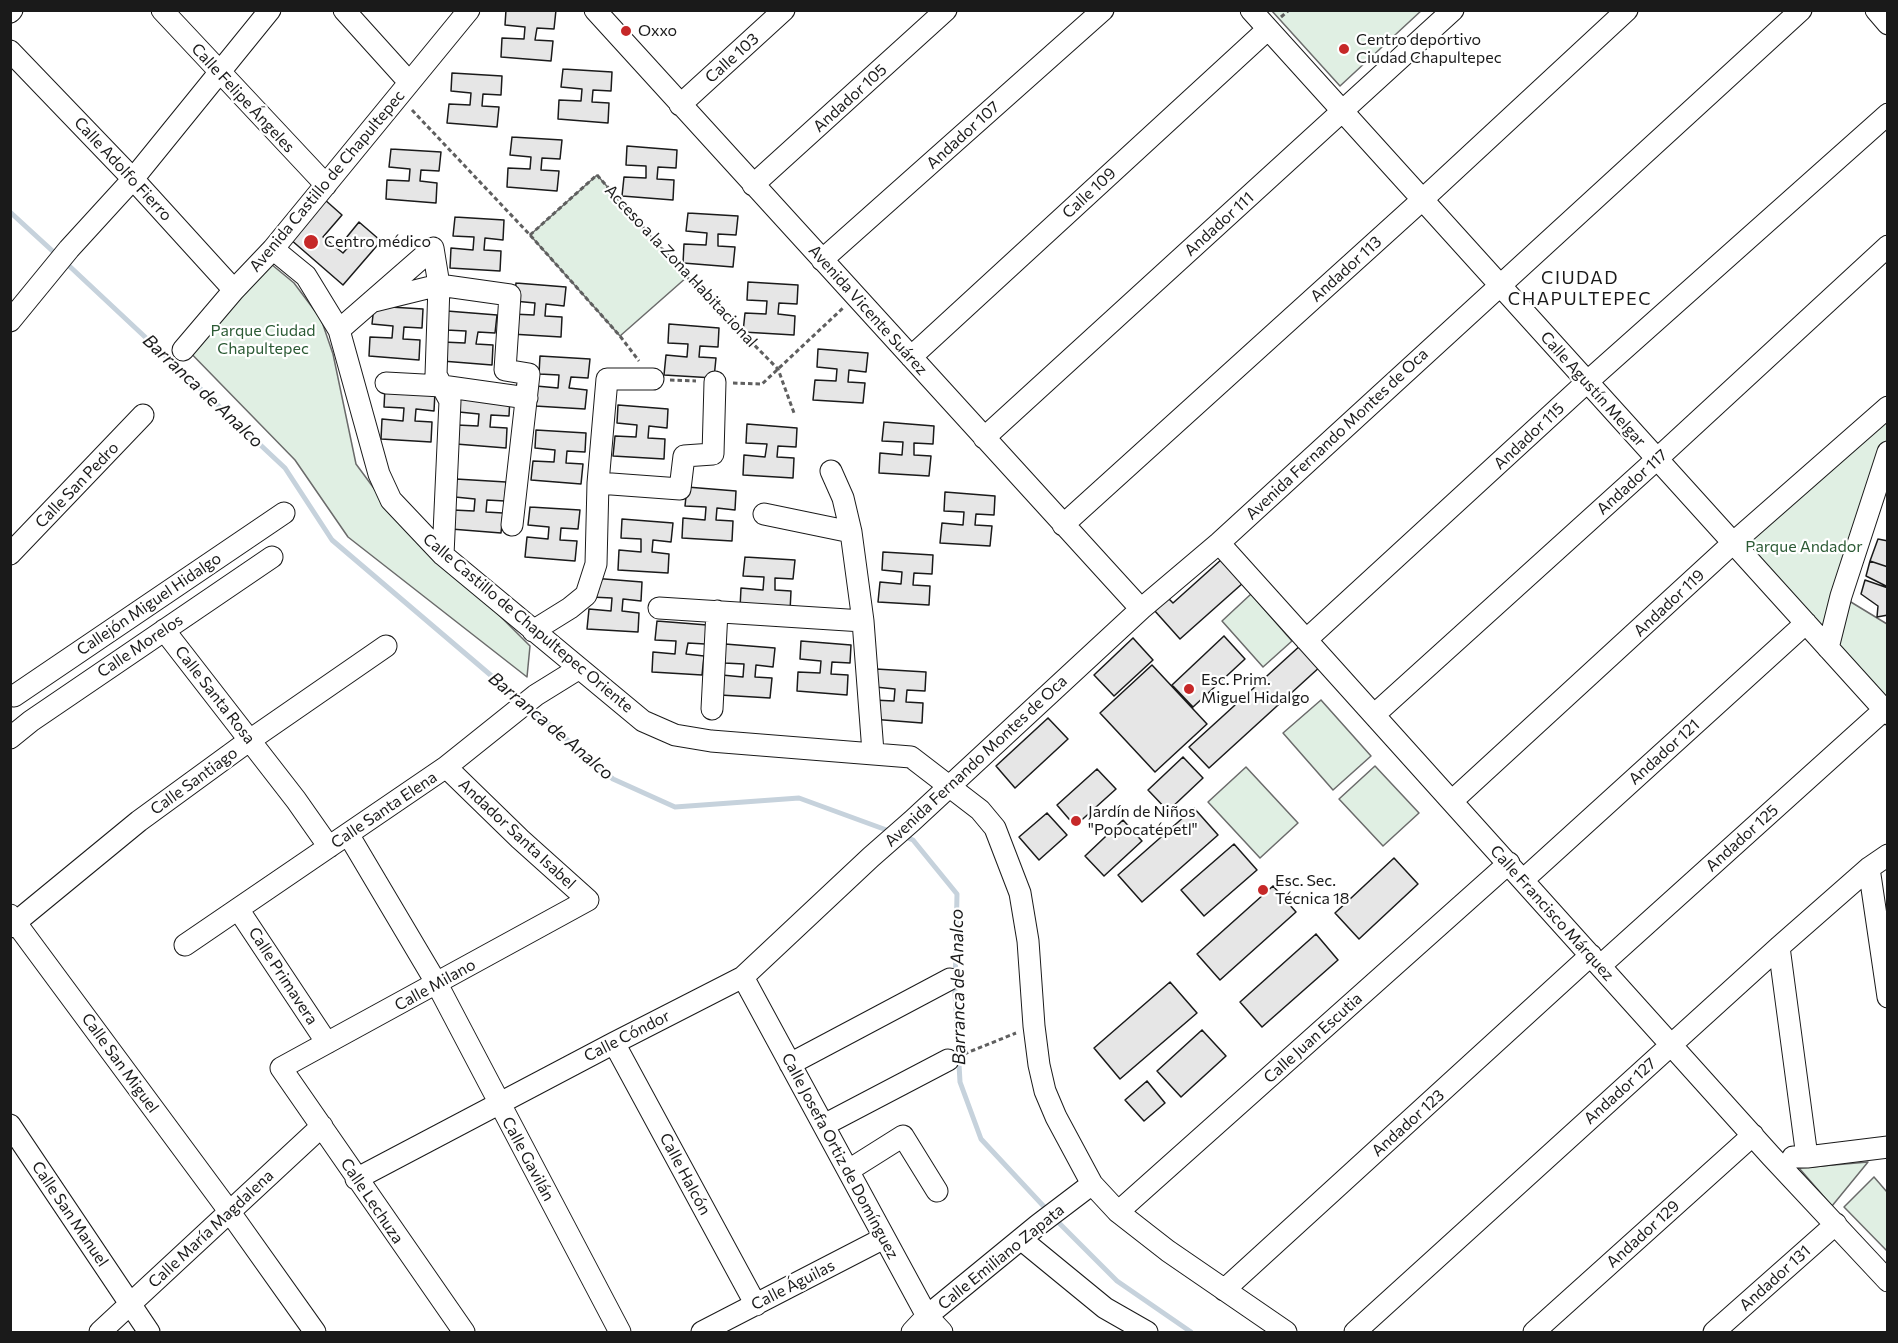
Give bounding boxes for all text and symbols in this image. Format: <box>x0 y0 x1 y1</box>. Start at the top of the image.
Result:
place label: Oxxo <box>638 21 677 41</box>
marker: Oxxo <box>619 24 633 38</box>
street label: Calle 103 <box>701 29 763 87</box>
place label: Centro deportivo Ciudad Chapultepec <box>1356 30 1502 68</box>
street label: Calle Felipe Ángeles <box>187 39 299 157</box>
marker: Centro deportivo Ciudad Chapultepec <box>1337 42 1351 56</box>
street label: Andador 105 <box>809 60 891 136</box>
street label: Avenida Castillo de Chapultepec <box>245 86 409 276</box>
street label: Andador 107 <box>922 97 1004 173</box>
street label: Calle Adolfo Fierro <box>70 113 176 225</box>
street label: Calle 109 <box>1058 163 1120 223</box>
street label: Acceso a la Zona Habitacional <box>601 181 761 351</box>
street label: Andador 111 <box>1180 188 1258 260</box>
place label: Centro médico <box>324 232 431 252</box>
street label: Andador 113 <box>1307 232 1385 306</box>
marker: Centro médico <box>302 233 320 251</box>
street label: Avenida Vicente Suárez <box>805 241 931 379</box>
district label: CIUDAD CHAPULTEPEC <box>1508 267 1652 310</box>
park label: Parque Ciudad Chapultepec <box>210 321 316 359</box>
street label: Calle Agustín Melgar <box>1536 327 1650 451</box>
water label: Barranca de Analco <box>138 330 268 452</box>
street label: Avenida Fernando Montes de Oca <box>1242 344 1432 524</box>
street label: Andador 115 <box>1490 399 1568 473</box>
street label: Calle San Pedro <box>31 438 123 532</box>
street label: Andador 117 <box>1593 445 1671 519</box>
street label: Calle Castillo de Chapultepec Oriente <box>419 529 637 717</box>
park label: Parque Andador <box>1745 537 1863 557</box>
street label: Callejón Miguel Hidalgo <box>73 548 225 660</box>
street label: Andador 119 <box>1630 565 1708 641</box>
street label: Calle Morelos <box>94 610 186 682</box>
street label: Calle Santa Rosa <box>171 642 259 748</box>
water label: Barranca de Analco <box>484 667 618 785</box>
place label: Esc. Prim. Miguel Hidalgo <box>1201 670 1309 708</box>
street label: Avenida Fernando Montes de Oca <box>881 671 1071 851</box>
marker: Esc. Prim. Miguel Hidalgo <box>1182 682 1196 696</box>
street label: Andador 121 <box>1625 715 1703 789</box>
street label: Calle Santiago <box>147 743 241 819</box>
street label: Calle Santa Elena <box>327 768 441 852</box>
street label: Andador Santa Isabel <box>454 775 580 893</box>
street label: Andador 125 <box>1702 800 1782 876</box>
place label: Jardín de Niños "Popocatépetl" <box>1088 802 1198 840</box>
marker: Jardín de Niños "Popocatépetl" <box>1069 814 1083 828</box>
street label: Calle Francisco Márquez <box>1486 841 1618 985</box>
place label: Esc. Sec. Técnica 18 <box>1275 871 1350 909</box>
marker: Esc. Sec. Técnica 18 <box>1256 883 1270 897</box>
water label: Barranca de Analco <box>946 909 970 1065</box>
street label: Calle Primavera <box>244 924 322 1028</box>
street label: Calle Milano <box>391 955 479 1015</box>
street label: Calle Juan Escutia <box>1260 989 1366 1087</box>
street label: Calle Cóndor <box>581 1006 673 1066</box>
street label: Calle San Miguel <box>77 1009 163 1117</box>
street label: Calle Josefa Ortiz de Domínguez <box>777 1050 903 1262</box>
street label: Andador 127 <box>1580 1054 1660 1128</box>
street label: Andador 123 <box>1368 1085 1448 1161</box>
street label: Calle Gavilán <box>498 1114 558 1204</box>
street label: Calle Halcón <box>655 1130 715 1218</box>
street label: Calle Lechuza <box>336 1155 408 1247</box>
street label: Calle San Manuel <box>28 1158 112 1270</box>
street label: Calle María Magdalena <box>144 1166 278 1292</box>
street label: Andador 129 <box>1603 1196 1683 1272</box>
street label: Calle Emiliano Zapata <box>934 1200 1068 1314</box>
street label: Andador 131 <box>1736 1241 1814 1315</box>
street label: Calle Águilas <box>748 1256 838 1314</box>

